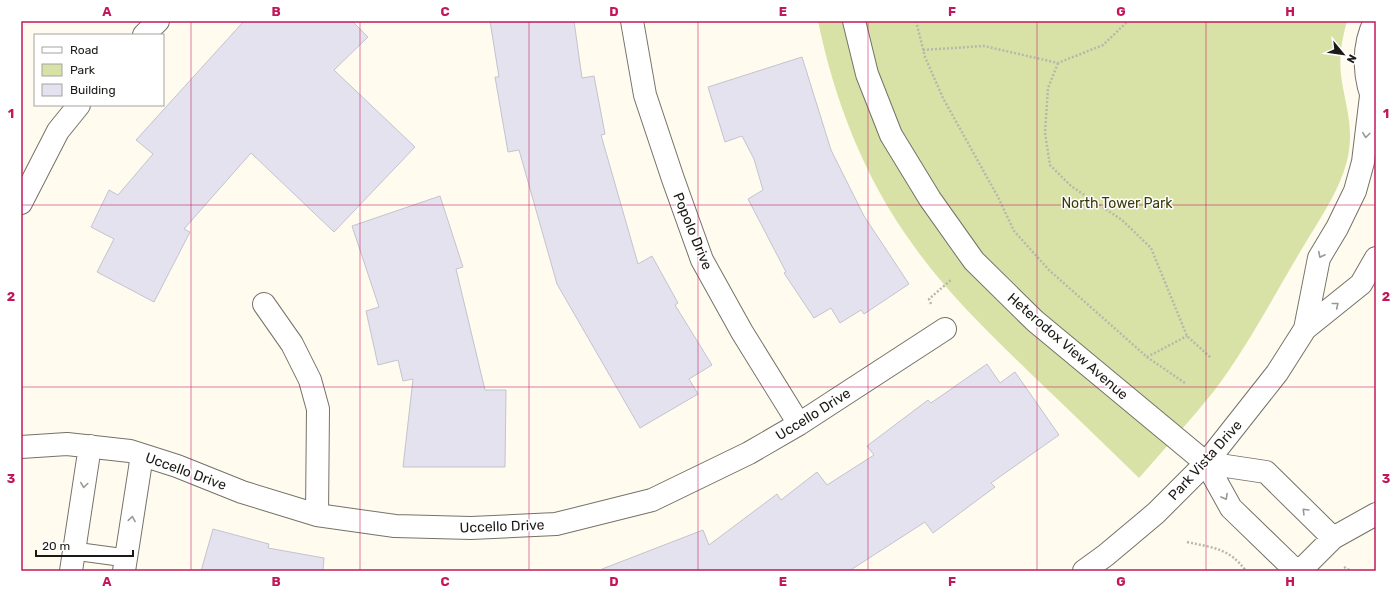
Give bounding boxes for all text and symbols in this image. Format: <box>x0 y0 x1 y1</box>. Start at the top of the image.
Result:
text: A <box>102 4 112 19</box>
text: B <box>271 4 281 19</box>
text: C <box>440 4 450 19</box>
text: D <box>609 4 619 19</box>
text: E <box>779 4 787 19</box>
text: F <box>948 4 956 19</box>
text: G <box>1116 4 1126 19</box>
text: H <box>1285 4 1295 19</box>
legend <box>34 34 164 106</box>
north arrow <box>1323 34 1363 74</box>
text: Road <box>70 43 98 57</box>
text: N <box>1344 52 1359 65</box>
text: Park <box>70 63 96 77</box>
text: Building <box>70 83 116 97</box>
text: 1 <box>8 106 14 121</box>
text: 1 <box>1383 106 1389 121</box>
one-way arrow <box>1362 132 1371 138</box>
street label: Popolo Drive <box>669 190 716 272</box>
park label: North Tower Park <box>1061 195 1173 212</box>
one-way arrow <box>1318 251 1326 258</box>
text: 2 <box>7 289 15 304</box>
street label: Heterodox View Avenue <box>1004 289 1132 403</box>
text: 2 <box>1382 289 1390 304</box>
one-way arrow <box>1331 302 1338 309</box>
street label: Uccello Drive <box>773 385 854 444</box>
street label: Park Vista Drive <box>1165 417 1246 504</box>
street label: Uccello Drive <box>143 449 229 494</box>
text: 3 <box>7 471 16 486</box>
text: 3 <box>1382 471 1391 486</box>
one-way arrow <box>80 482 89 488</box>
one-way arrow <box>1220 493 1227 501</box>
one-way arrow <box>1302 508 1310 516</box>
one-way arrow <box>127 516 136 522</box>
street label: Uccello Drive <box>459 517 545 536</box>
scale bar <box>36 532 133 558</box>
text: 20 m <box>42 539 70 553</box>
text: A <box>102 574 112 589</box>
text: B <box>271 574 281 589</box>
text: C <box>440 574 450 589</box>
text: D <box>609 574 619 589</box>
text: E <box>779 574 787 589</box>
text: F <box>948 574 956 589</box>
text: G <box>1116 574 1126 589</box>
text: H <box>1285 574 1295 589</box>

